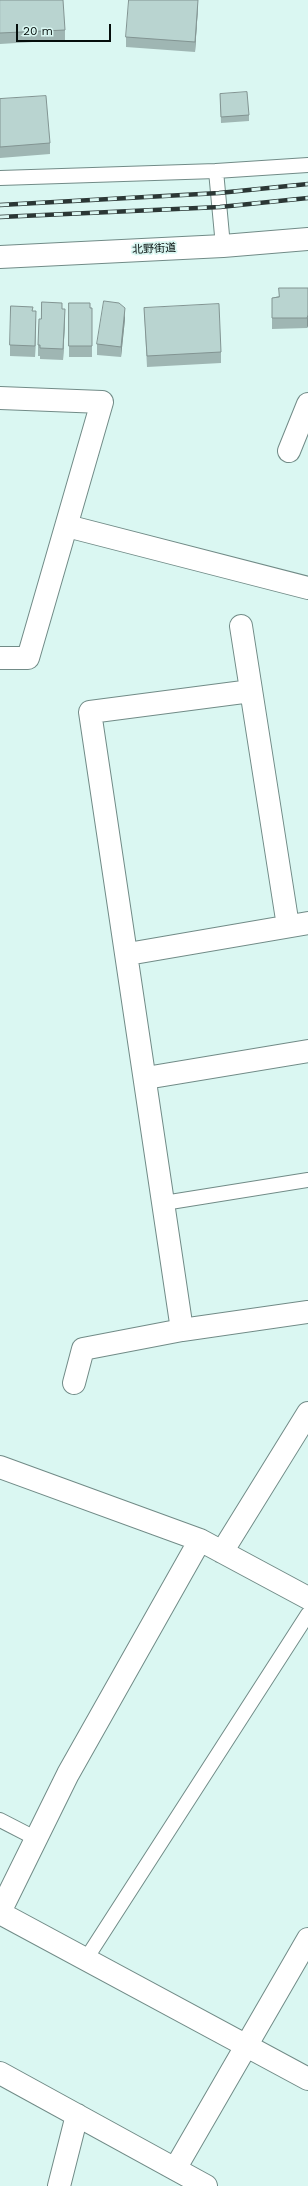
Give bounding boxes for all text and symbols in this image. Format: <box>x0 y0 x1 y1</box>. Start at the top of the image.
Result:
scale bar <box>18 16 113 42</box>
text: 20 m <box>23 24 53 38</box>
street label: 北野街道 <box>132 241 176 257</box>

